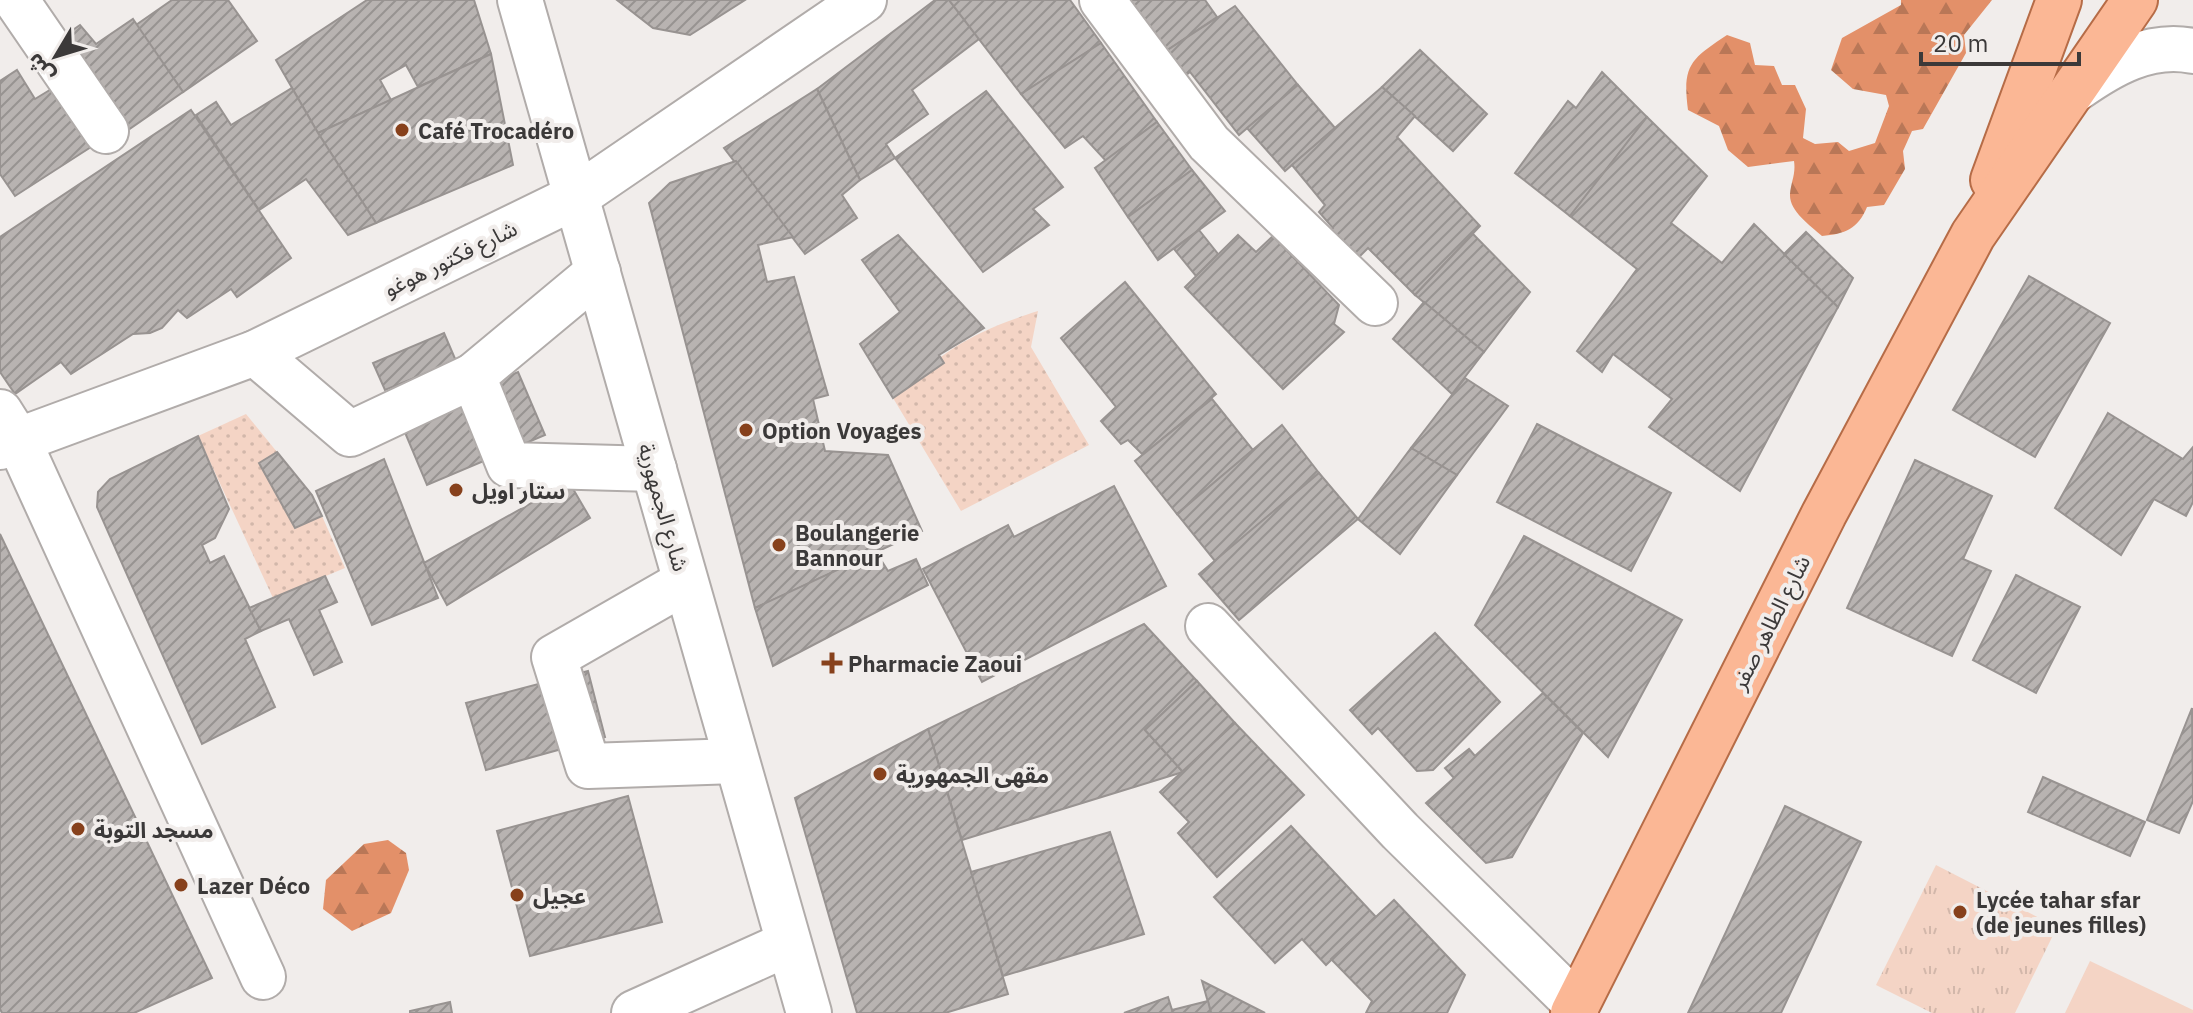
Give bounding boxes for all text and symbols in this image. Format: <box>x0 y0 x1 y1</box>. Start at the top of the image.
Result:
north arrow <box>16 16 96 96</box>
scale bar <box>1921 16 2079 66</box>
text: 20 m <box>1933 27 1988 59</box>
text: ش <box>19 48 61 89</box>
place label: Café Trocadéro <box>418 116 574 145</box>
marker: Café Trocadéro <box>393 121 411 139</box>
street label: شارع فكتور هوغو <box>378 213 523 306</box>
place label: Option Voyages <box>762 416 922 445</box>
marker: Option Voyages <box>737 421 755 439</box>
street label: شارع الجمهورية <box>629 440 696 575</box>
place label: ستار اويل <box>472 476 565 505</box>
marker: ستار اويل <box>447 481 465 499</box>
place label: Boulangerie Bannour <box>795 518 919 572</box>
marker: Boulangerie Bannour <box>770 536 788 554</box>
street label: شارع الطاهر صفر <box>1723 550 1819 696</box>
place label: Pharmacie Zaoui <box>848 649 1022 678</box>
marker: Pharmacie Zaoui <box>823 654 841 672</box>
place label: مقهى الجمهورية <box>896 760 1049 789</box>
marker: مقهى الجمهورية <box>871 765 889 783</box>
place label: مسجد التوبة <box>94 815 214 844</box>
marker: مسجد التوبة <box>69 820 87 838</box>
place label: Lazer Déco <box>197 871 310 900</box>
marker: Lazer Déco <box>172 876 190 894</box>
place label: عجيل <box>533 881 586 910</box>
place label: Lycée tahar sfar (de jeunes filles) <box>1976 885 2146 939</box>
marker: عجيل <box>508 886 526 904</box>
marker: Lycée tahar sfar (de jeunes filles) <box>1951 903 1969 921</box>

